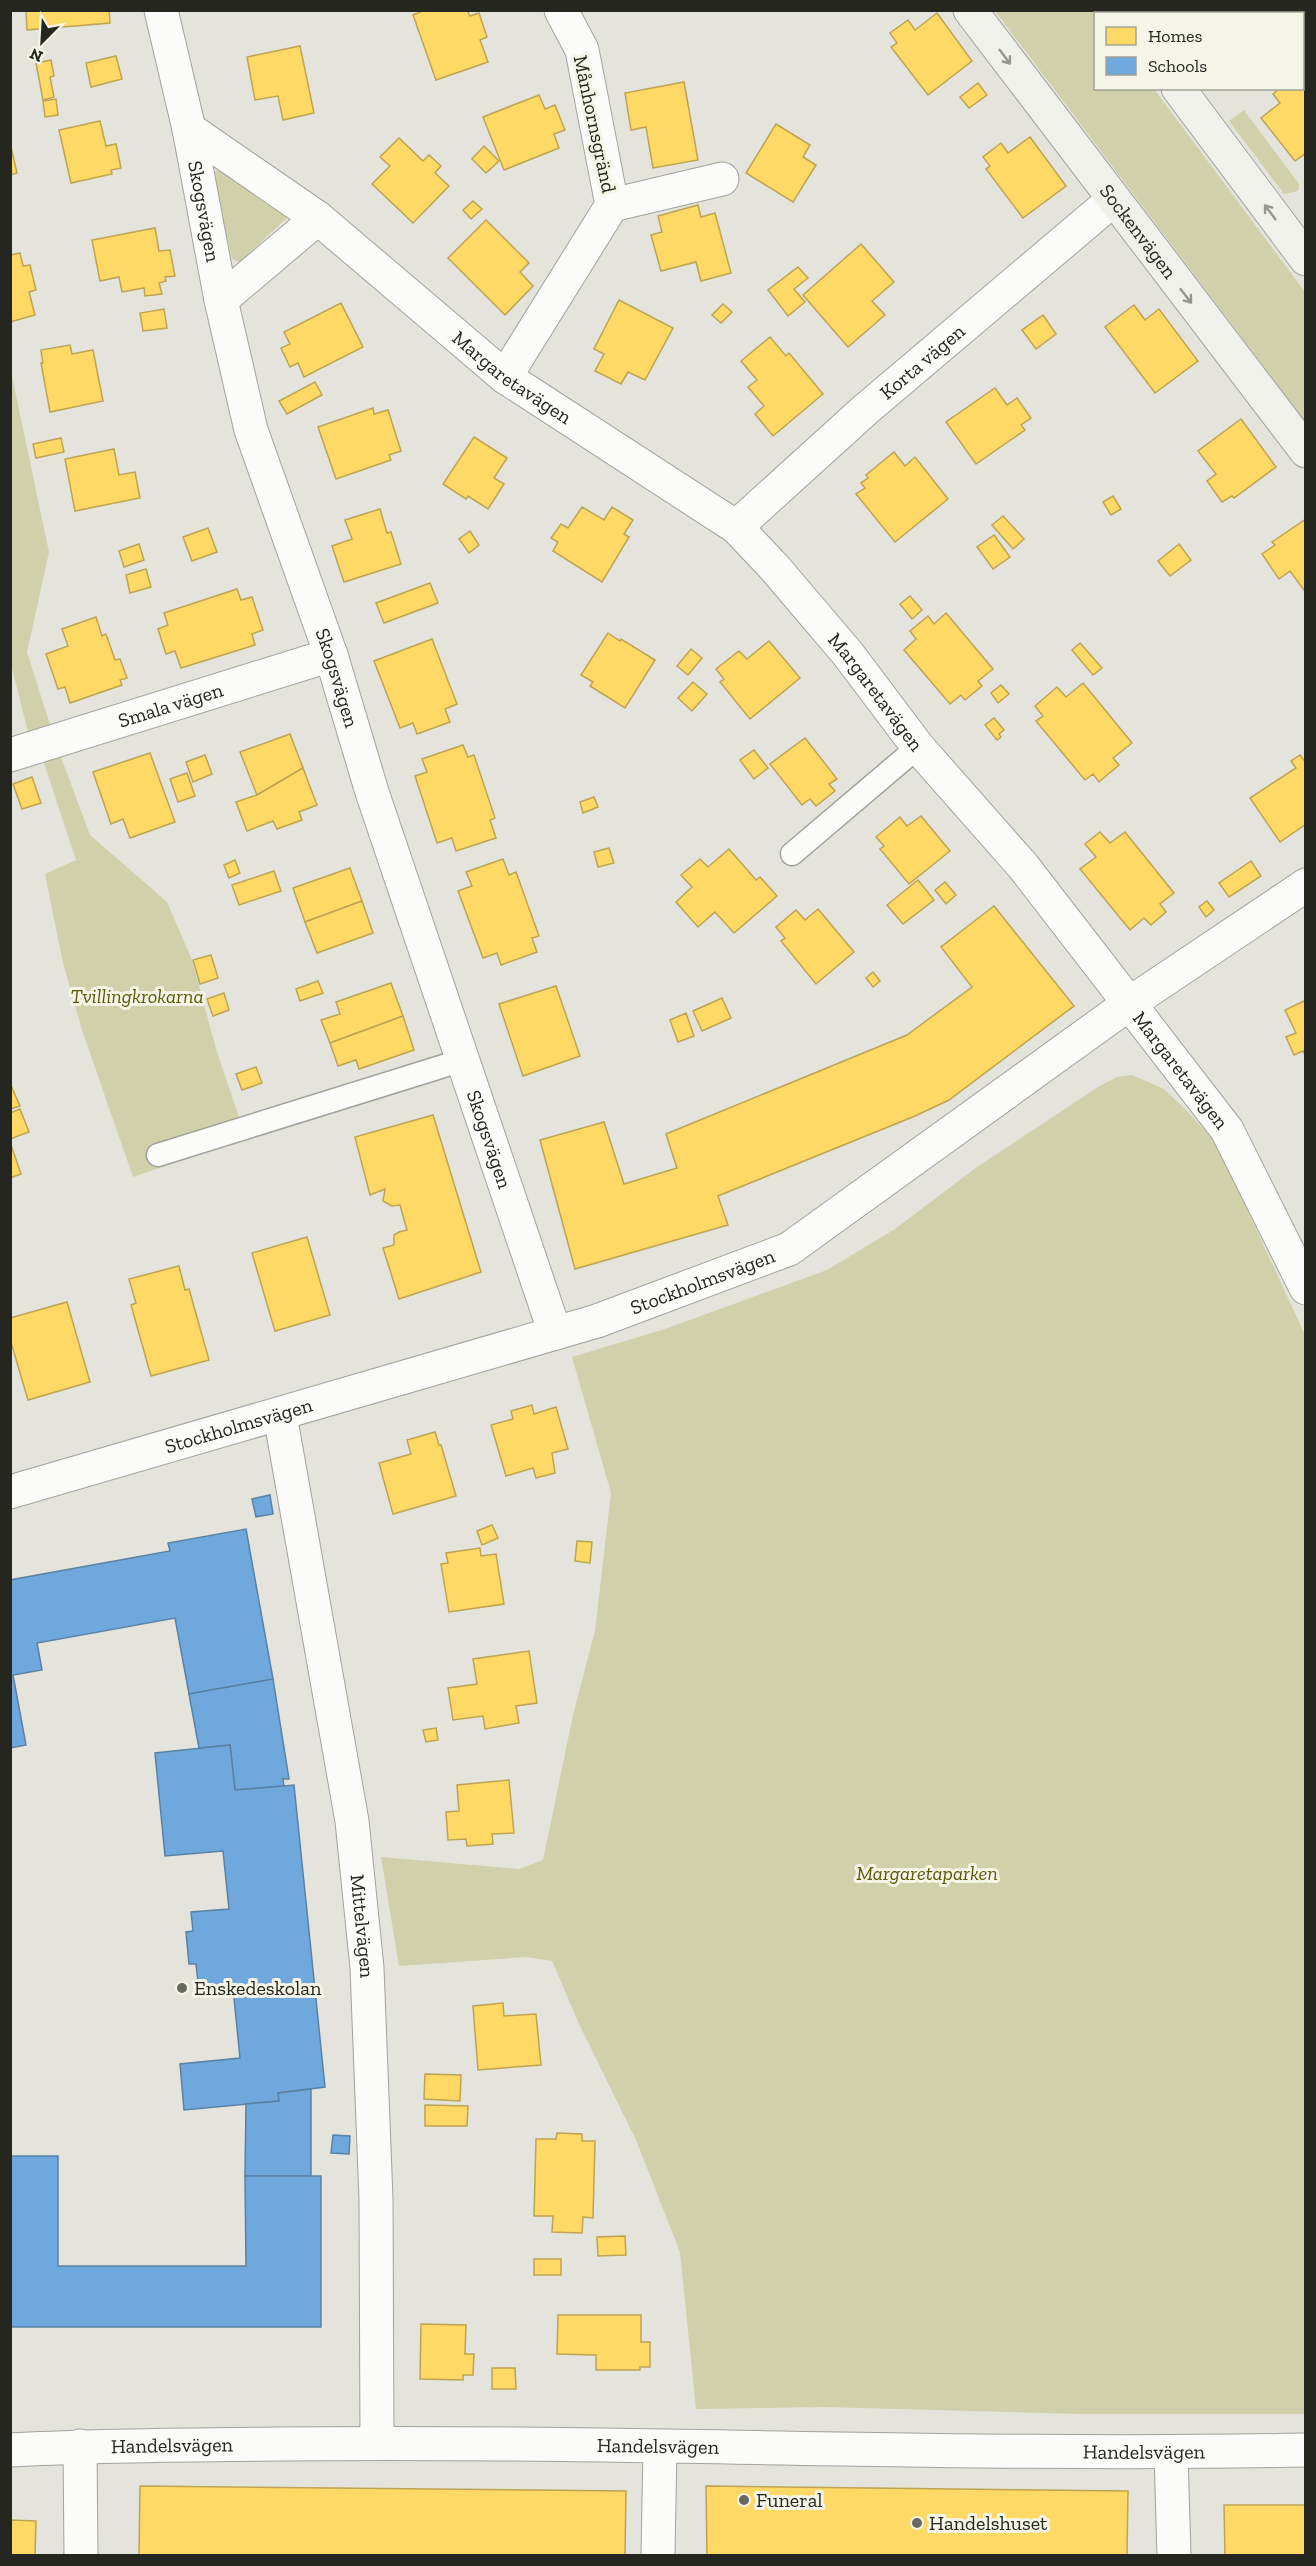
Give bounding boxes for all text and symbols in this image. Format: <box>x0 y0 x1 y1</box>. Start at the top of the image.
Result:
north arrow <box>12 12 72 72</box>
legend <box>1094 12 1304 90</box>
text: Homes <box>1148 25 1202 47</box>
text: N <box>27 44 46 66</box>
one-way arrow <box>999 49 1011 65</box>
street label: Månhornsgränd <box>569 53 621 195</box>
text: Schools <box>1148 55 1207 77</box>
street label: Skogsvägen <box>183 159 226 264</box>
street label: Sockenvägen <box>1095 179 1182 284</box>
one-way arrow <box>1264 205 1277 221</box>
one-way arrow <box>1180 288 1193 304</box>
street label: Korta vägen <box>875 319 970 404</box>
street label: Margaretavägen <box>447 326 577 429</box>
street label: Skogsvägen <box>310 625 364 731</box>
street label: Margaretavägen <box>823 628 929 756</box>
street label: Smala vägen <box>115 677 226 733</box>
park label: Tvillingkrokarna <box>70 984 204 1008</box>
street label: Margaretavägen <box>1128 1006 1234 1134</box>
street label: Skogsvägen <box>462 1087 517 1192</box>
street label: Stockholmsvägen <box>627 1243 779 1319</box>
street label: Stockholmsvägen <box>162 1392 316 1458</box>
park label: Margaretaparken <box>856 1861 998 1885</box>
street label: Mittelvägen <box>345 1873 379 1979</box>
place label: Enskedeskolan <box>194 1976 322 2000</box>
marker: Enskedeskolan <box>175 1981 189 1995</box>
street label: Handelsvägen <box>111 2432 234 2458</box>
street label: Handelsvägen <box>597 2433 720 2459</box>
street label: Handelsvägen <box>1083 2439 1206 2464</box>
place label: Funeral <box>756 2488 823 2512</box>
marker: Funeral <box>737 2493 751 2507</box>
place label: Handelshuset <box>929 2511 1048 2535</box>
marker: Handelshuset <box>910 2516 924 2530</box>

